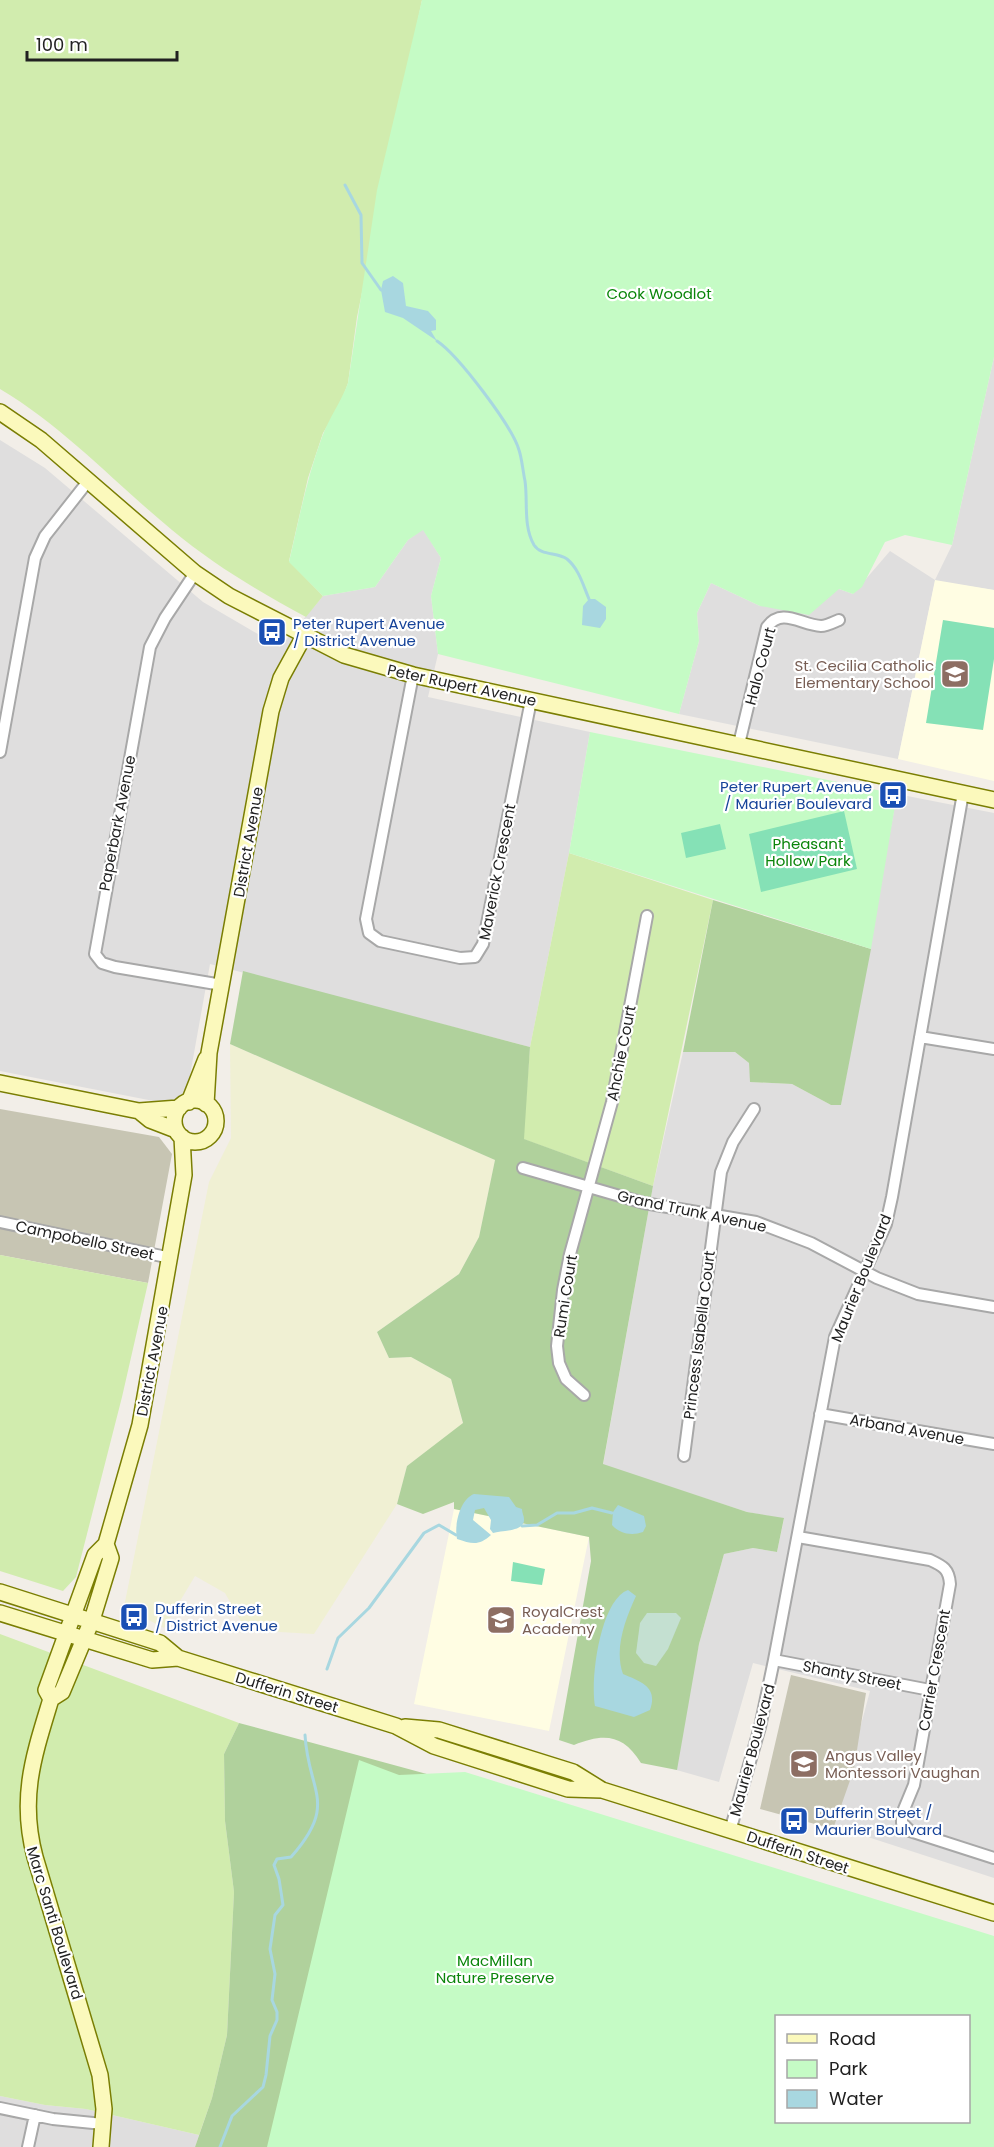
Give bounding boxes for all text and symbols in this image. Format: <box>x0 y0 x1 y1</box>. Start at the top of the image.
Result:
scale bar <box>27 24 177 62</box>
text: 100 m <box>36 32 88 57</box>
park label: Cook Woodlot <box>606 283 712 304</box>
place label: Peter Rupert Avenue / District Avenue <box>293 613 445 651</box>
bus stop icon: Peter Rupert Avenue / District Avenue <box>256 616 288 648</box>
street label: Halo Court <box>740 625 780 707</box>
place label: St. Cecilia Catholic Elementary School <box>795 655 934 693</box>
school or university icon: St. Cecilia Catholic Elementary School <box>939 658 971 690</box>
street label: Peter Rupert Avenue <box>386 659 538 711</box>
street label: Paperbark Avenue <box>94 753 140 893</box>
place label: Peter Rupert Avenue / Maurier Boulevard <box>720 776 872 814</box>
bus stop icon: Peter Rupert Avenue / Maurier Boulevard <box>877 779 909 811</box>
street label: District Avenue <box>228 785 268 899</box>
street label: Maverick Crescent <box>473 802 521 942</box>
park label: Pheasant Hollow Park <box>765 833 851 871</box>
street label: Ahchie Court <box>601 1003 641 1103</box>
street label: Grand Trunk Avenue <box>615 1185 769 1237</box>
street label: Maurier Boulevard <box>826 1211 896 1345</box>
street label: Campobello Street <box>14 1215 156 1265</box>
street label: Princess Isabella Court <box>678 1249 720 1421</box>
street label: Rumi Court <box>548 1253 582 1339</box>
street label: District Avenue <box>131 1304 173 1418</box>
street label: Arband Avenue <box>848 1409 966 1449</box>
place label: Dufferin Street / District Avenue <box>155 1598 278 1636</box>
bus stop icon: Dufferin Street / District Avenue <box>118 1601 150 1633</box>
place label: RoyalCrest Academy <box>522 1601 603 1639</box>
school or university icon: RoyalCrest Academy <box>485 1604 517 1636</box>
street label: Carrier Crescent <box>913 1607 955 1733</box>
street label: Shanty Street <box>801 1655 903 1695</box>
street label: Dufferin Street <box>233 1666 341 1718</box>
street label: Maurier Boulevard <box>724 1681 780 1819</box>
place label: Angus Valley Montessori Vaughan <box>825 1745 980 1783</box>
school or university icon: Angus Valley Montessori Vaughan <box>788 1748 820 1780</box>
place label: Dufferin Street / Maurier Boulvard <box>815 1802 942 1840</box>
bus stop icon: Dufferin Street / Maurier Boulvard <box>778 1805 810 1837</box>
street label: Dufferin Street <box>744 1826 852 1878</box>
street label: Marc Santi Boulevard <box>22 1844 88 2002</box>
park label: MacMillan Nature Preserve <box>436 1950 554 1988</box>
legend <box>775 2015 970 2123</box>
text: Road <box>829 2026 876 2051</box>
text: Park <box>829 2056 868 2081</box>
text: Water <box>829 2086 883 2111</box>

